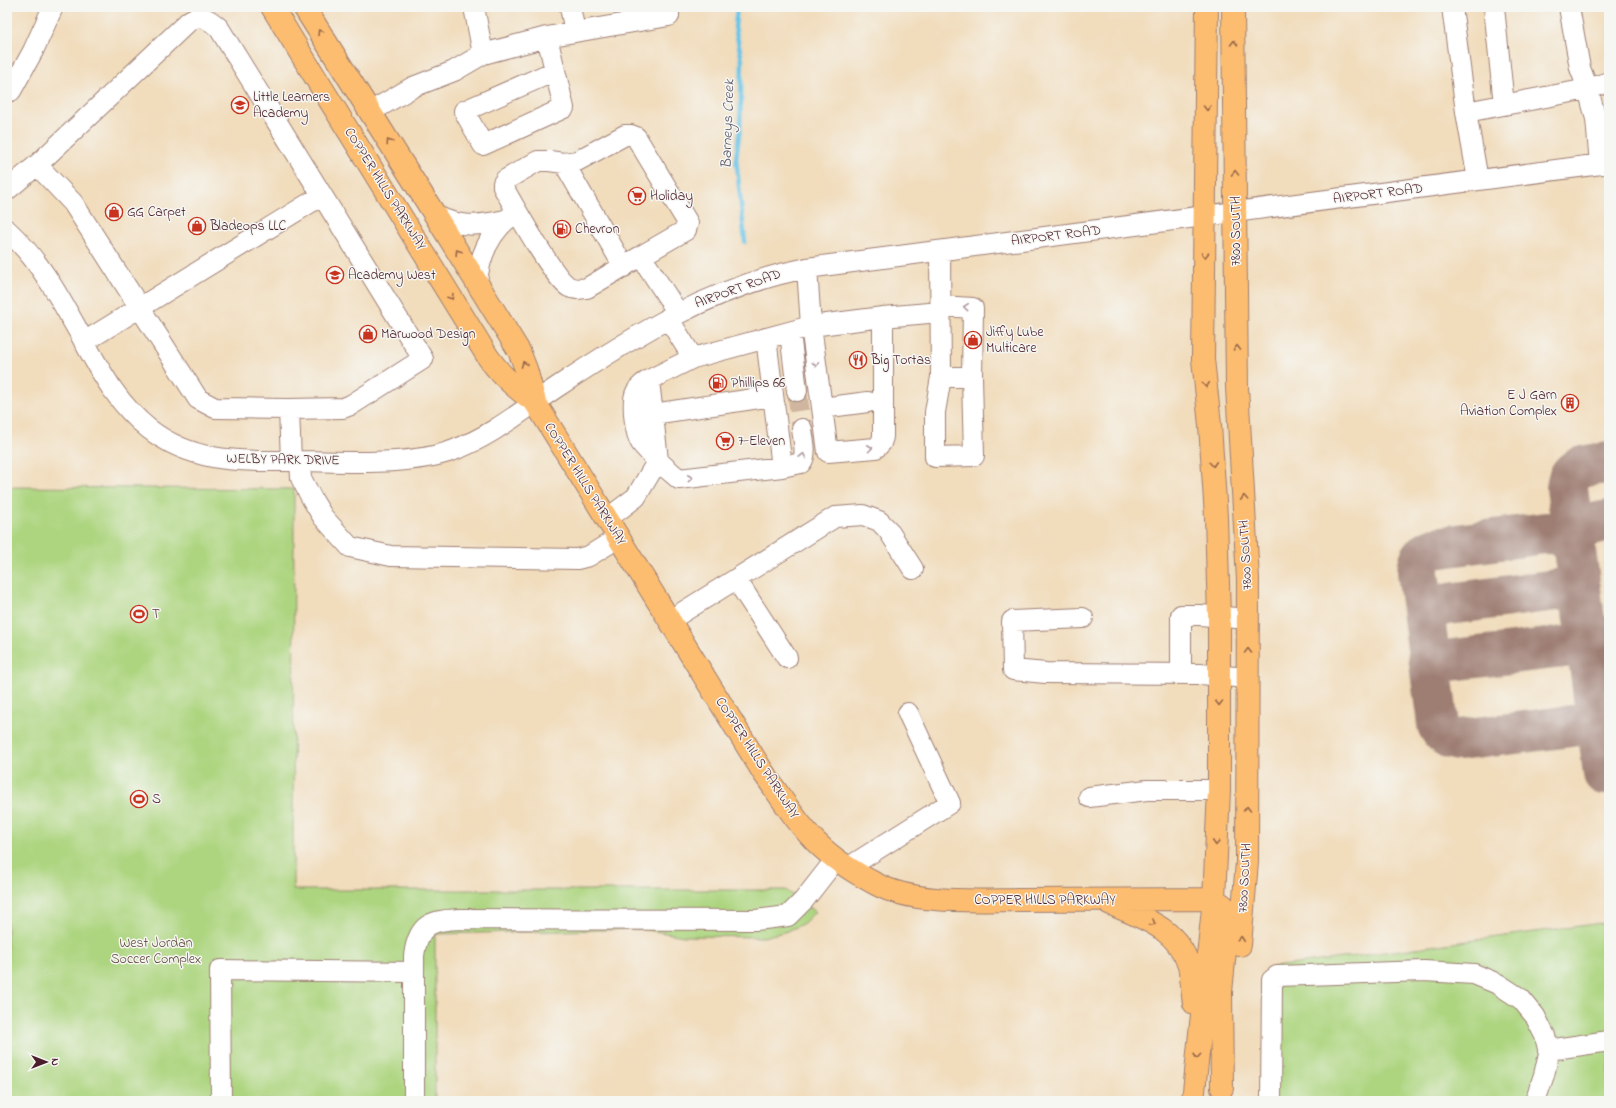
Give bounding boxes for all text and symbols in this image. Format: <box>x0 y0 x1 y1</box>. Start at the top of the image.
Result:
one-way arrow <box>317 29 324 36</box>
one-way arrow <box>1229 40 1238 46</box>
water label: Barneys Creek <box>715 77 742 169</box>
place label: Little Learners Academy <box>253 87 330 125</box>
school or university icon: Little Learners Academy <box>230 95 250 115</box>
one-way arrow <box>1203 105 1211 111</box>
street label: COPPER HILLS PARKWAY <box>339 124 432 255</box>
one-way arrow <box>386 139 394 146</box>
one-way arrow <box>1231 170 1240 176</box>
street label: AIRPORT ROAD <box>1332 178 1424 210</box>
supermarket icon: Holiday <box>627 186 647 206</box>
place label: Holiday <box>650 186 693 208</box>
street label: 7800 SOUTH <box>1226 196 1247 266</box>
shop icon: GG Carpet <box>104 202 124 222</box>
place label: GG Carpet <box>127 202 186 223</box>
shop icon: Bladeops LLC <box>187 216 207 236</box>
place label: Bladeops LLC <box>209 216 287 237</box>
fuel station icon: Chevron <box>552 219 572 239</box>
place label: Chevron <box>575 219 620 240</box>
street label: AIRPORT ROAD <box>1010 220 1102 252</box>
one-way arrow <box>456 249 463 256</box>
one-way arrow <box>1201 252 1209 258</box>
street label: AIRPORT ROAD <box>692 264 784 314</box>
school or university icon: Academy West <box>325 265 345 285</box>
place label: Academy West <box>348 265 436 287</box>
one-way arrow <box>446 293 454 300</box>
one-way arrow <box>963 303 970 312</box>
place label: Jiffy Lube Multicare <box>986 322 1044 359</box>
shop icon: Marwood Design <box>358 324 378 344</box>
place label: Marwood Design <box>381 324 476 346</box>
shop icon: Jiffy Lube Multicare <box>963 330 983 350</box>
one-way arrow <box>1233 345 1241 351</box>
restaurant icon: Big Tortas <box>848 350 868 370</box>
place label: Big Tortas <box>870 350 931 372</box>
one-way arrow <box>521 361 529 368</box>
one-way arrow <box>811 361 820 367</box>
fuel station icon: Phillips 66 <box>708 373 728 393</box>
place label: Phillips 66 <box>731 373 785 394</box>
one-way arrow <box>1202 382 1211 388</box>
place label: E J Garn Aviation Complex <box>1460 385 1557 422</box>
building icon: E J Garn Aviation Complex <box>1560 393 1580 413</box>
street label: COPPER HILLS PARKWAY <box>539 419 632 550</box>
supermarket icon: 7-Eleven <box>715 431 735 451</box>
place label: 7-Eleven <box>738 431 785 452</box>
one-way arrow <box>867 444 873 453</box>
street label: WELBY PARK DRIVE <box>226 449 340 471</box>
one-way arrow <box>798 453 807 459</box>
one-way arrow <box>1208 461 1217 467</box>
one-way arrow <box>686 474 693 483</box>
one-way arrow <box>1239 495 1248 501</box>
street label: 7800 SOUTH <box>1234 520 1258 590</box>
sports icon: T <box>129 604 149 624</box>
place label: T <box>152 604 160 625</box>
one-way arrow <box>1244 648 1252 654</box>
street label: COPPER HILLS PARKWAY <box>710 693 805 823</box>
one-way arrow <box>1215 700 1223 706</box>
sports icon: S <box>129 789 149 809</box>
place label: S <box>152 789 161 810</box>
one-way arrow <box>1243 806 1251 812</box>
one-way arrow <box>1212 840 1221 846</box>
street label: 7800 SOUTH <box>1233 843 1257 913</box>
street label: COPPER HILLS PARKWAY <box>974 890 1116 911</box>
one-way arrow <box>1148 918 1156 925</box>
park label: West Jordan Soccer Complex <box>111 933 201 970</box>
one-way arrow <box>1236 936 1245 942</box>
north arrow <box>26 1042 66 1082</box>
one-way arrow <box>1192 1053 1201 1059</box>
text: N <box>47 1058 63 1066</box>

